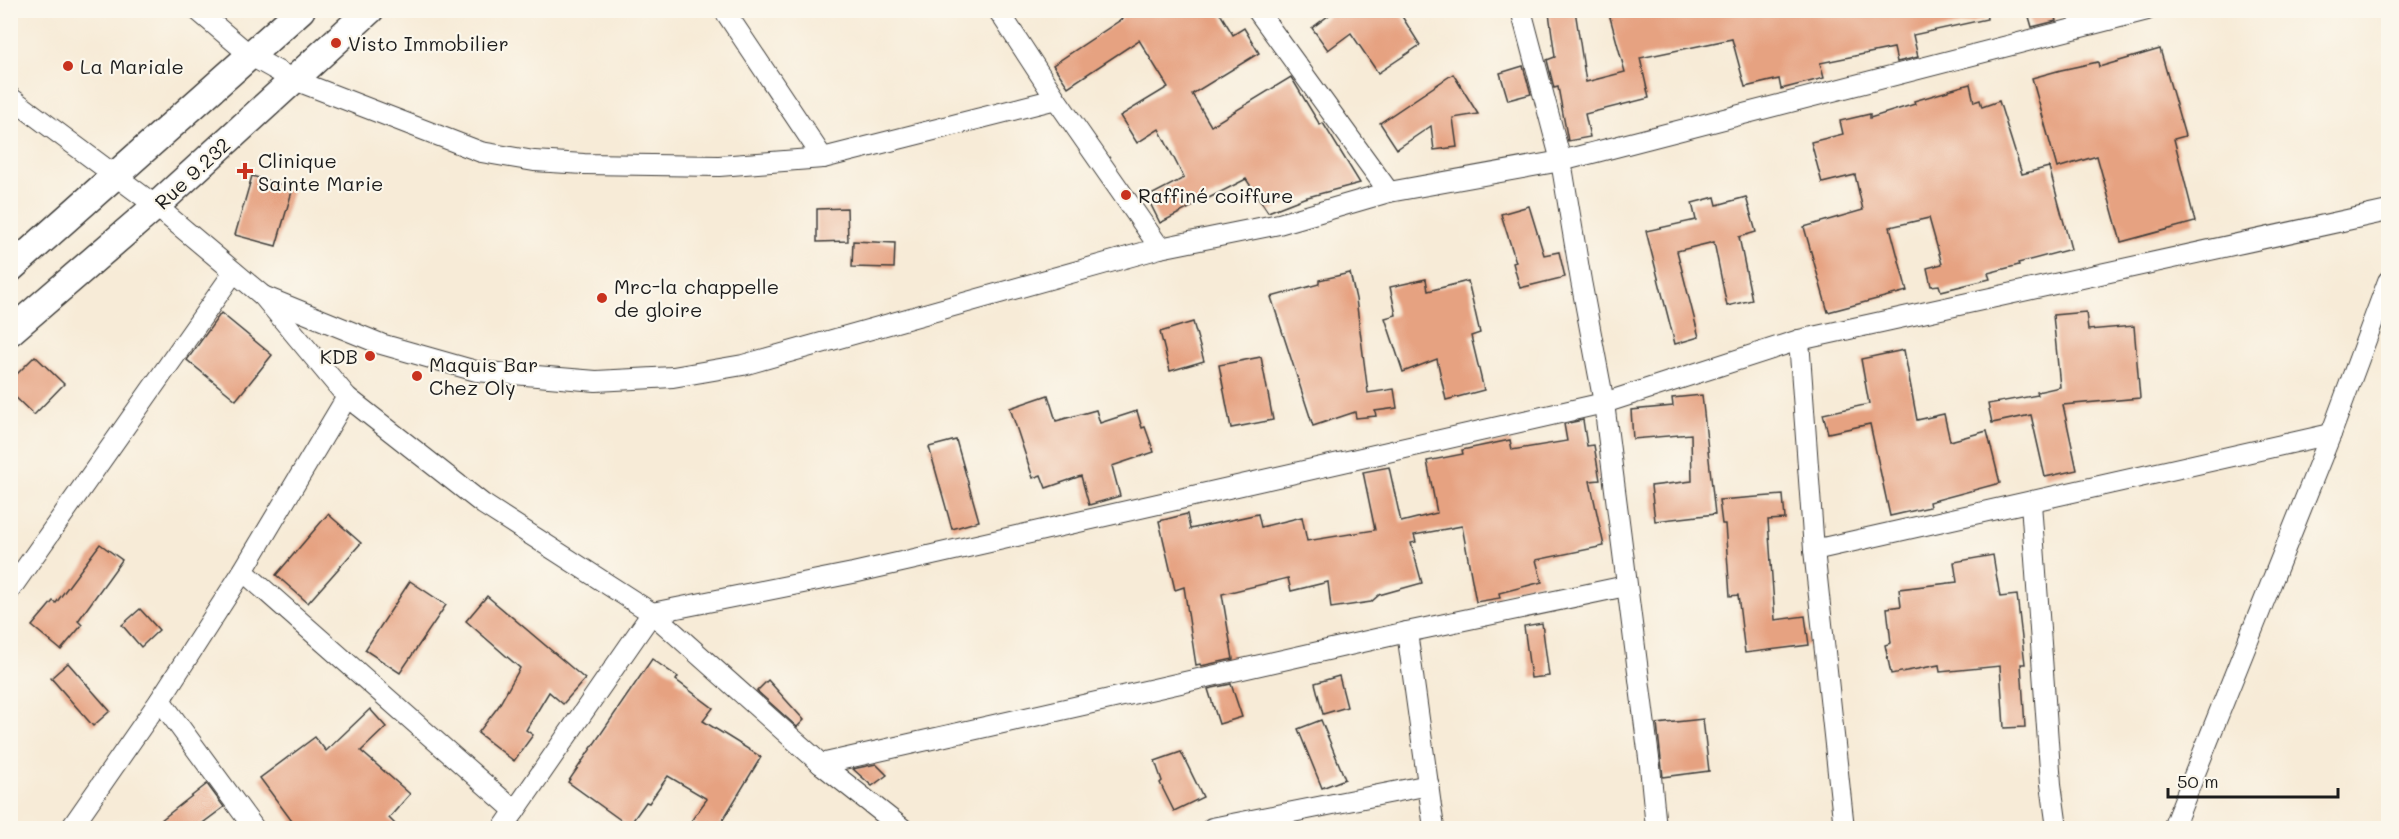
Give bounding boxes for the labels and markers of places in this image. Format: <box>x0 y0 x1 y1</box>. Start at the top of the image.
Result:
place label: Visto Immobilier <box>348 30 509 56</box>
marker: Visto Immobilier <box>329 36 343 50</box>
place label: La Mariale <box>80 53 184 79</box>
marker: La Mariale <box>61 59 75 73</box>
place label: Clinique Sainte Marie <box>258 147 383 196</box>
marker: Clinique Sainte Marie <box>236 162 254 180</box>
place label: Raffiné coiffure <box>1138 182 1293 208</box>
marker: Raffiné coiffure <box>1119 188 1133 202</box>
place label: Mrc-la chappelle de gloire <box>614 273 779 322</box>
marker: Mrc-la chappelle de gloire <box>595 291 609 305</box>
place label: KDB <box>320 343 358 369</box>
marker: KDB <box>363 349 377 363</box>
place label: Maquis Bar Chez Oly <box>429 351 538 400</box>
marker: Maquis Bar Chez Oly <box>410 369 424 383</box>

